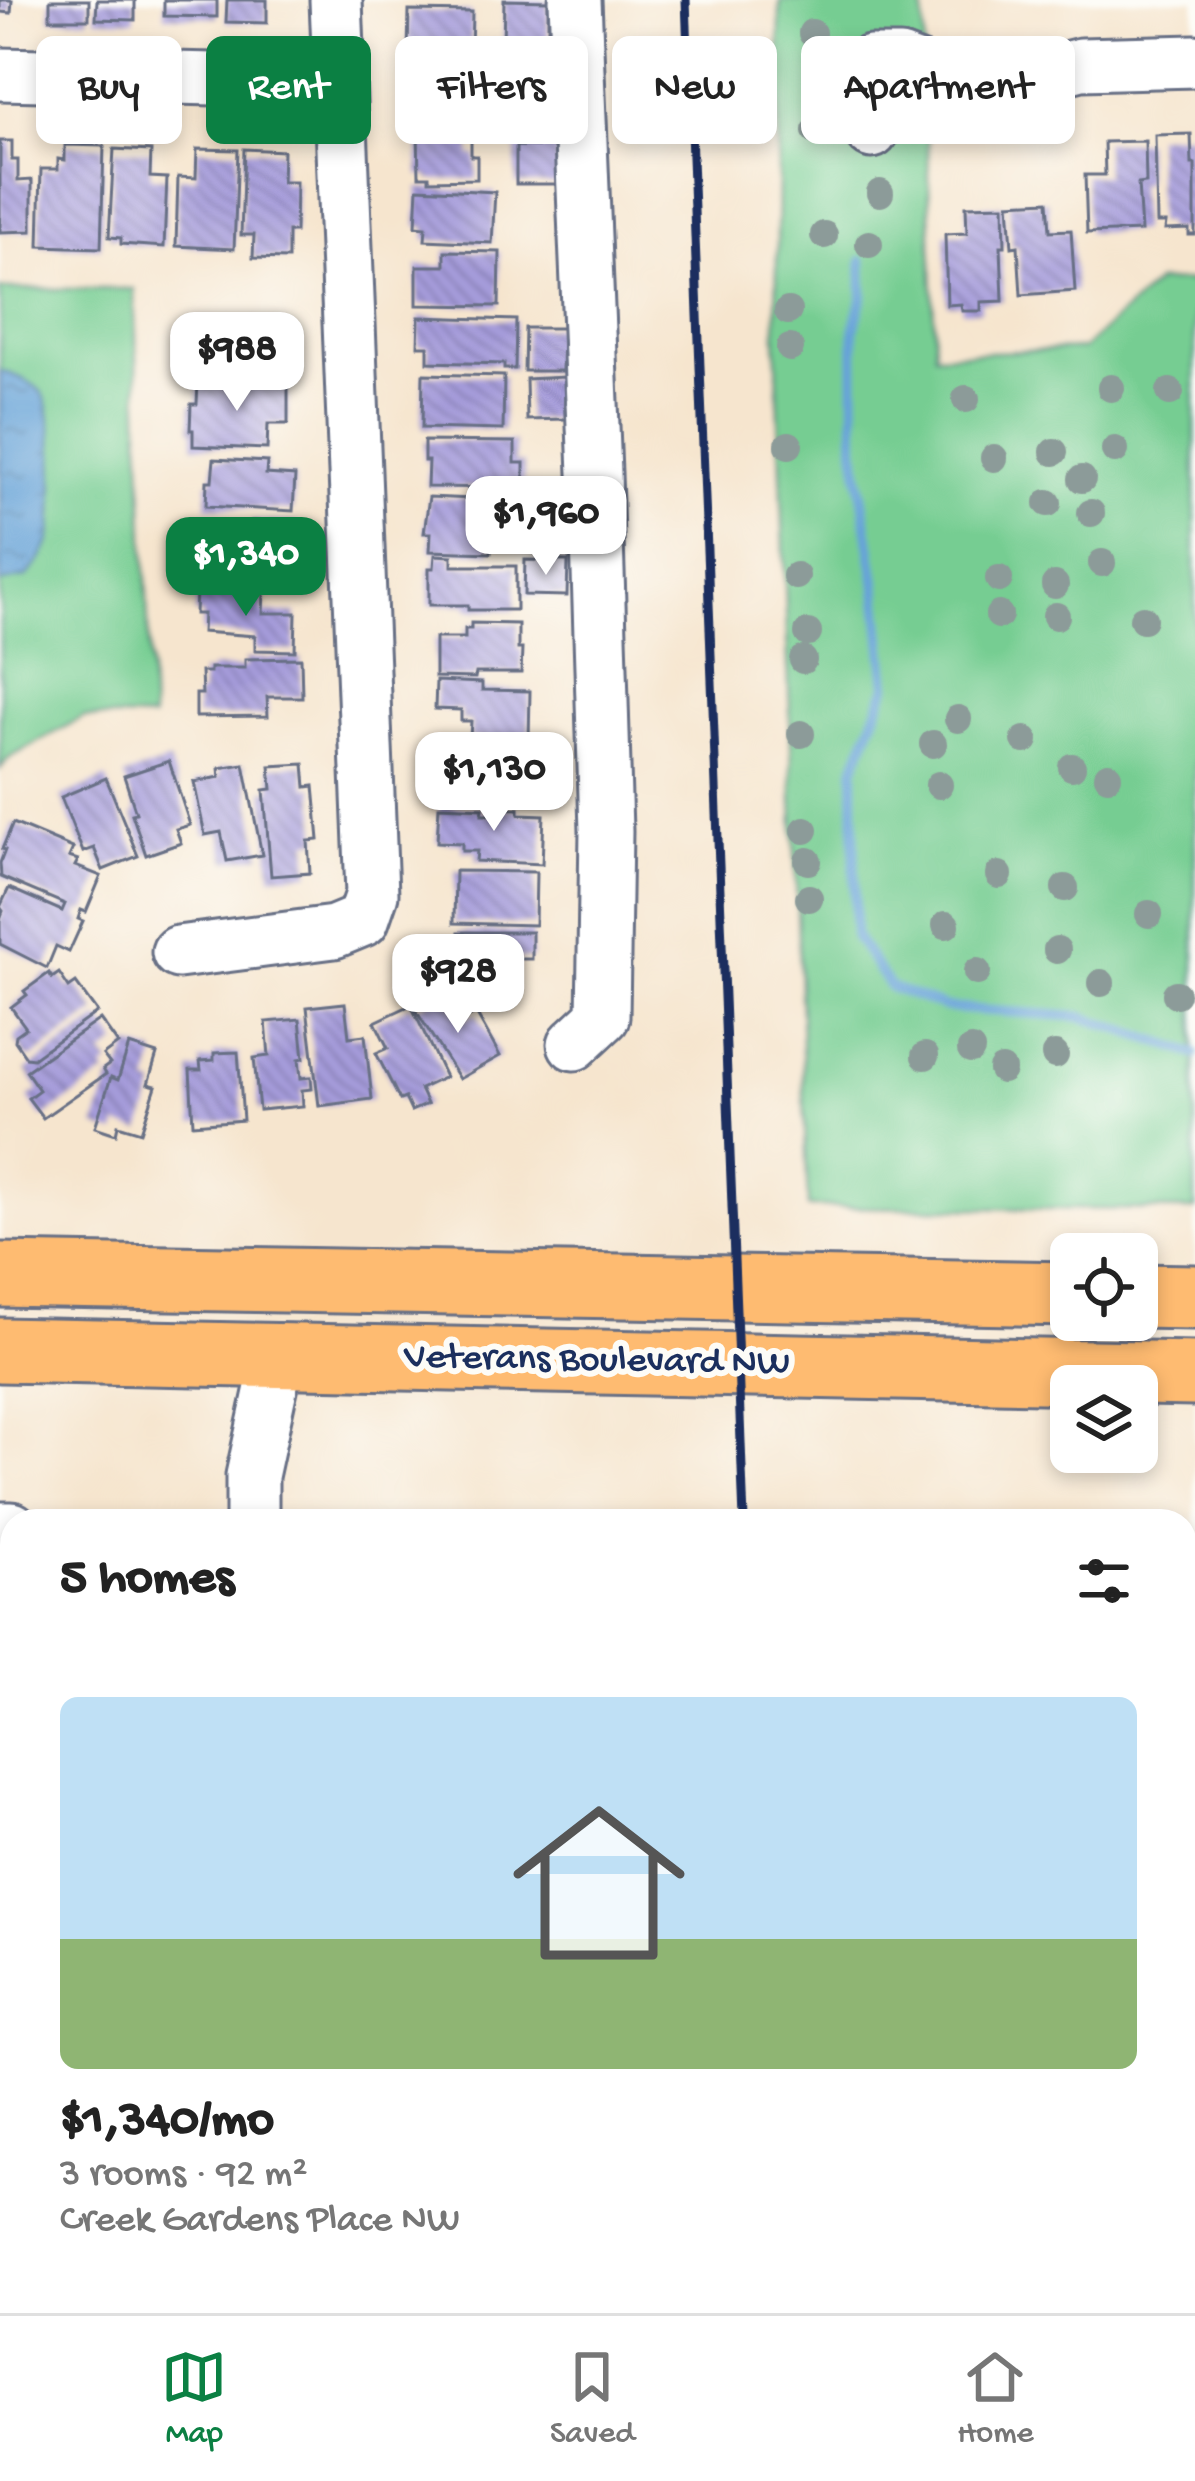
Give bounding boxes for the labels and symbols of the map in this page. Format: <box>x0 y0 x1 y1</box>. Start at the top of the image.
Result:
pin: $988 <box>166 312 308 414</box>
pin: $1,960 <box>448 476 644 578</box>
pin: $1,340 <box>148 517 344 619</box>
pin: $1,130 <box>396 732 592 834</box>
pin: $928 <box>387 934 529 1036</box>
street label: Veterans Boulevard NW <box>403 1336 790 1388</box>

